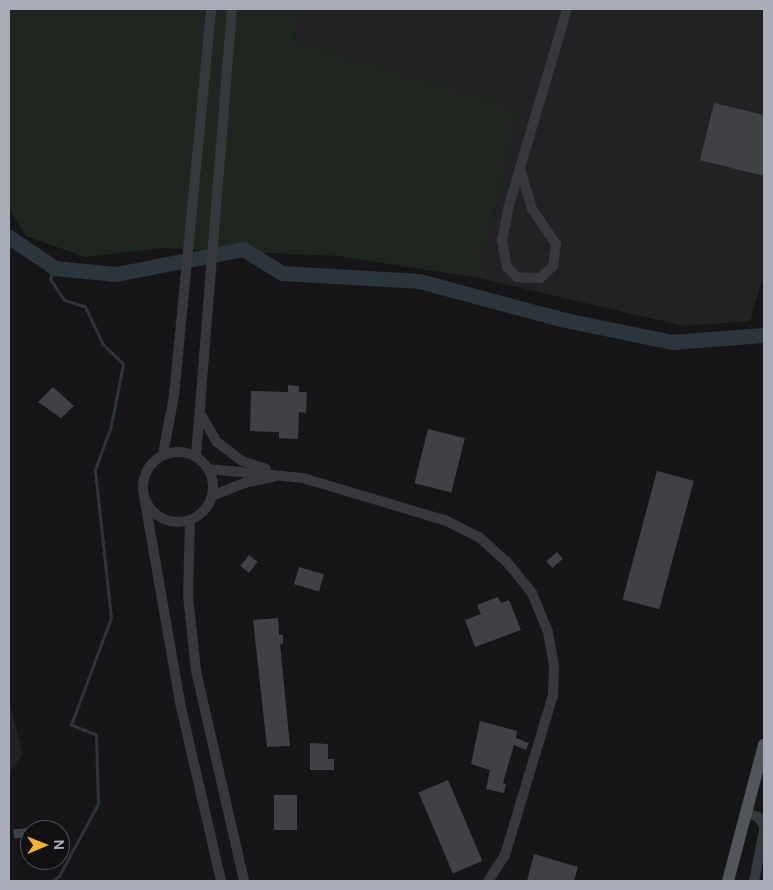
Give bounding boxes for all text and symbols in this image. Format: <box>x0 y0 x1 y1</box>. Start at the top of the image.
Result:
north arrow <box>20 820 70 870</box>
text: N <box>50 839 68 850</box>

